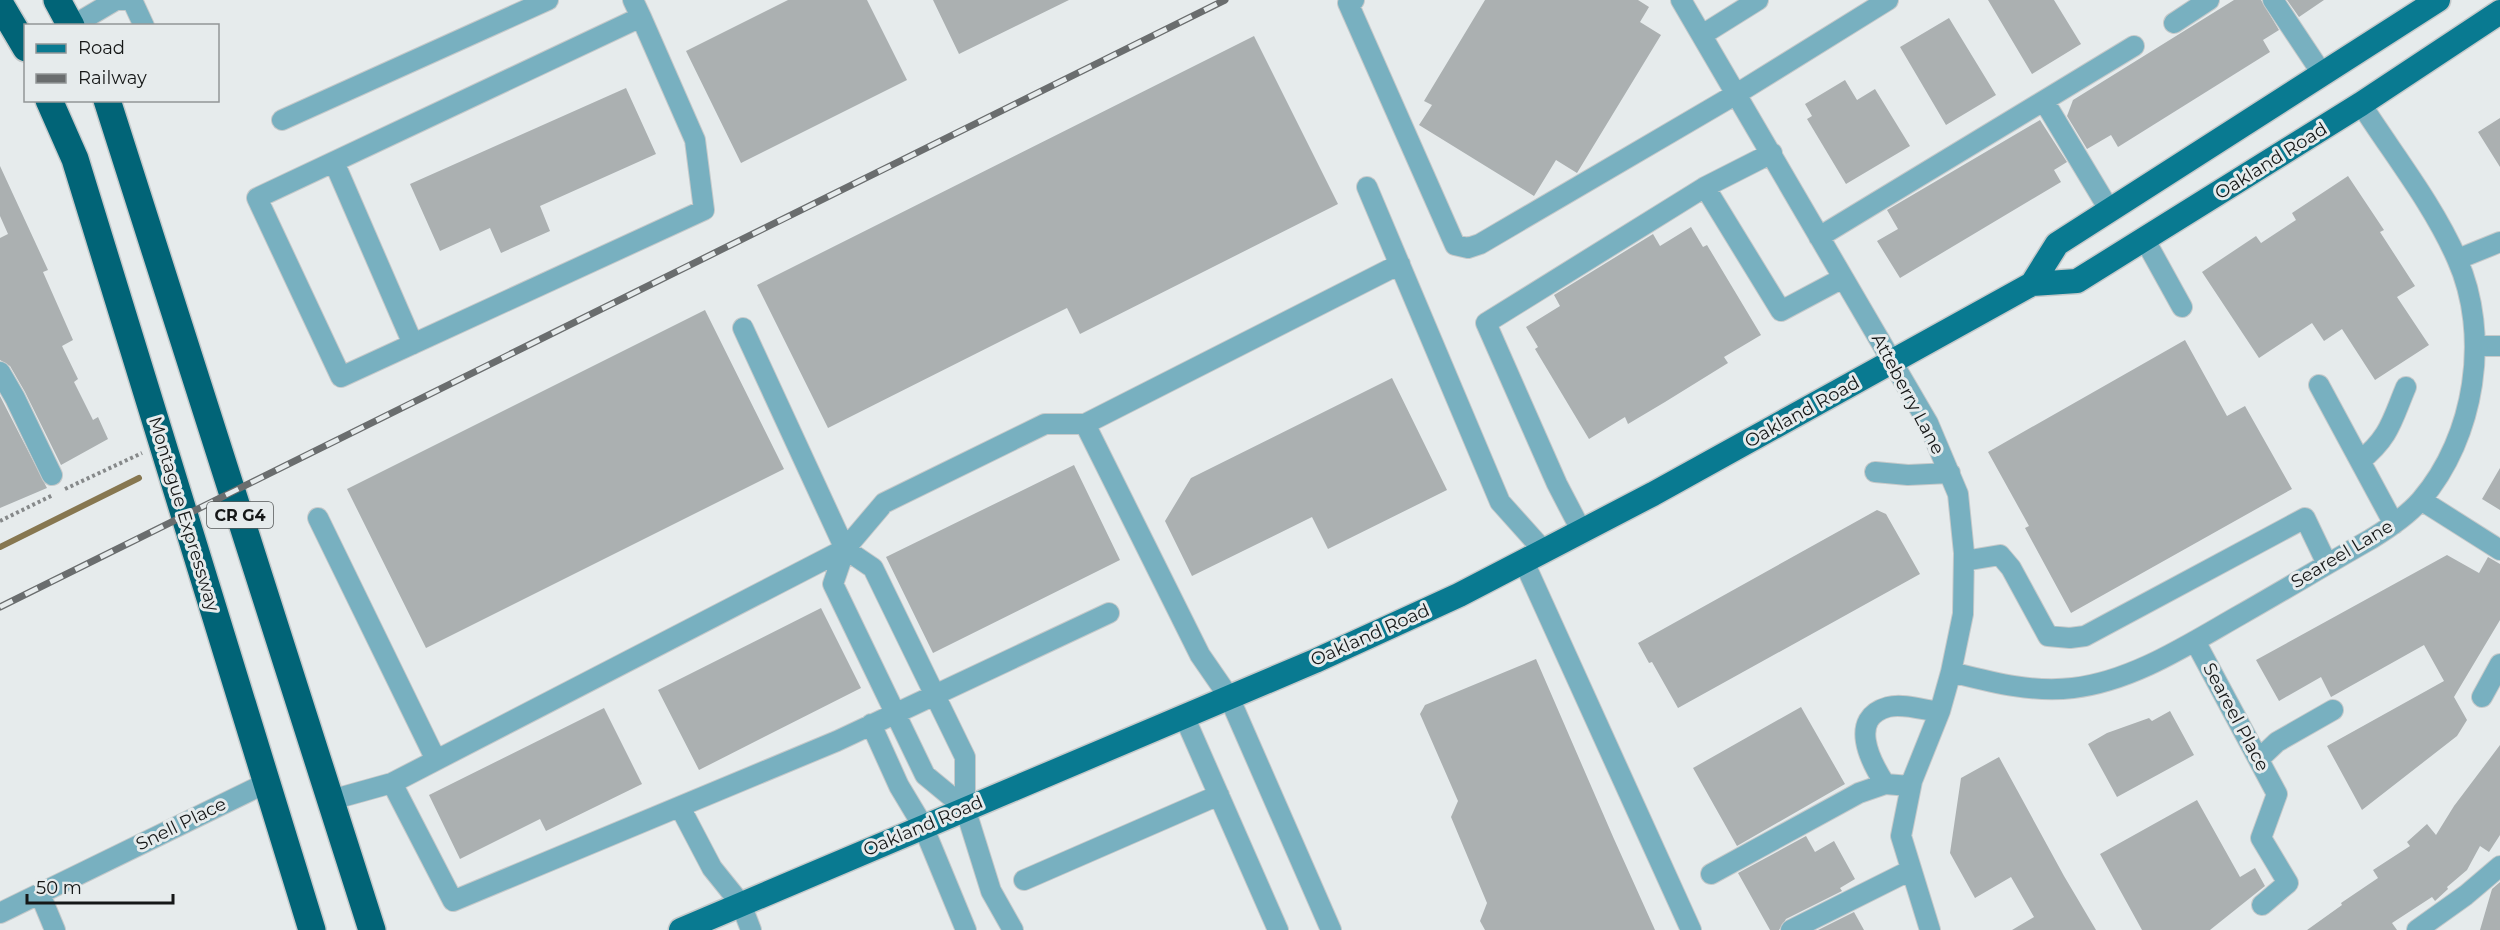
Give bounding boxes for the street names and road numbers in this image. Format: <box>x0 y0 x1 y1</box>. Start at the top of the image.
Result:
street label: Oakland Road <box>2211 118 2331 204</box>
street label: Atteberry Lane <box>1867 330 1949 458</box>
street label: Oakland Road <box>1741 371 1863 453</box>
street label: Montague Expressway <box>144 414 224 614</box>
road number: CR G4 <box>207 502 273 528</box>
street label: Seareel Lane <box>2287 515 2397 593</box>
street label: Oakland Road <box>1307 599 1433 671</box>
street label: Seareel Place <box>2198 659 2274 775</box>
street label: Oakland Road <box>860 791 986 861</box>
street label: Snell Place <box>132 793 230 855</box>

